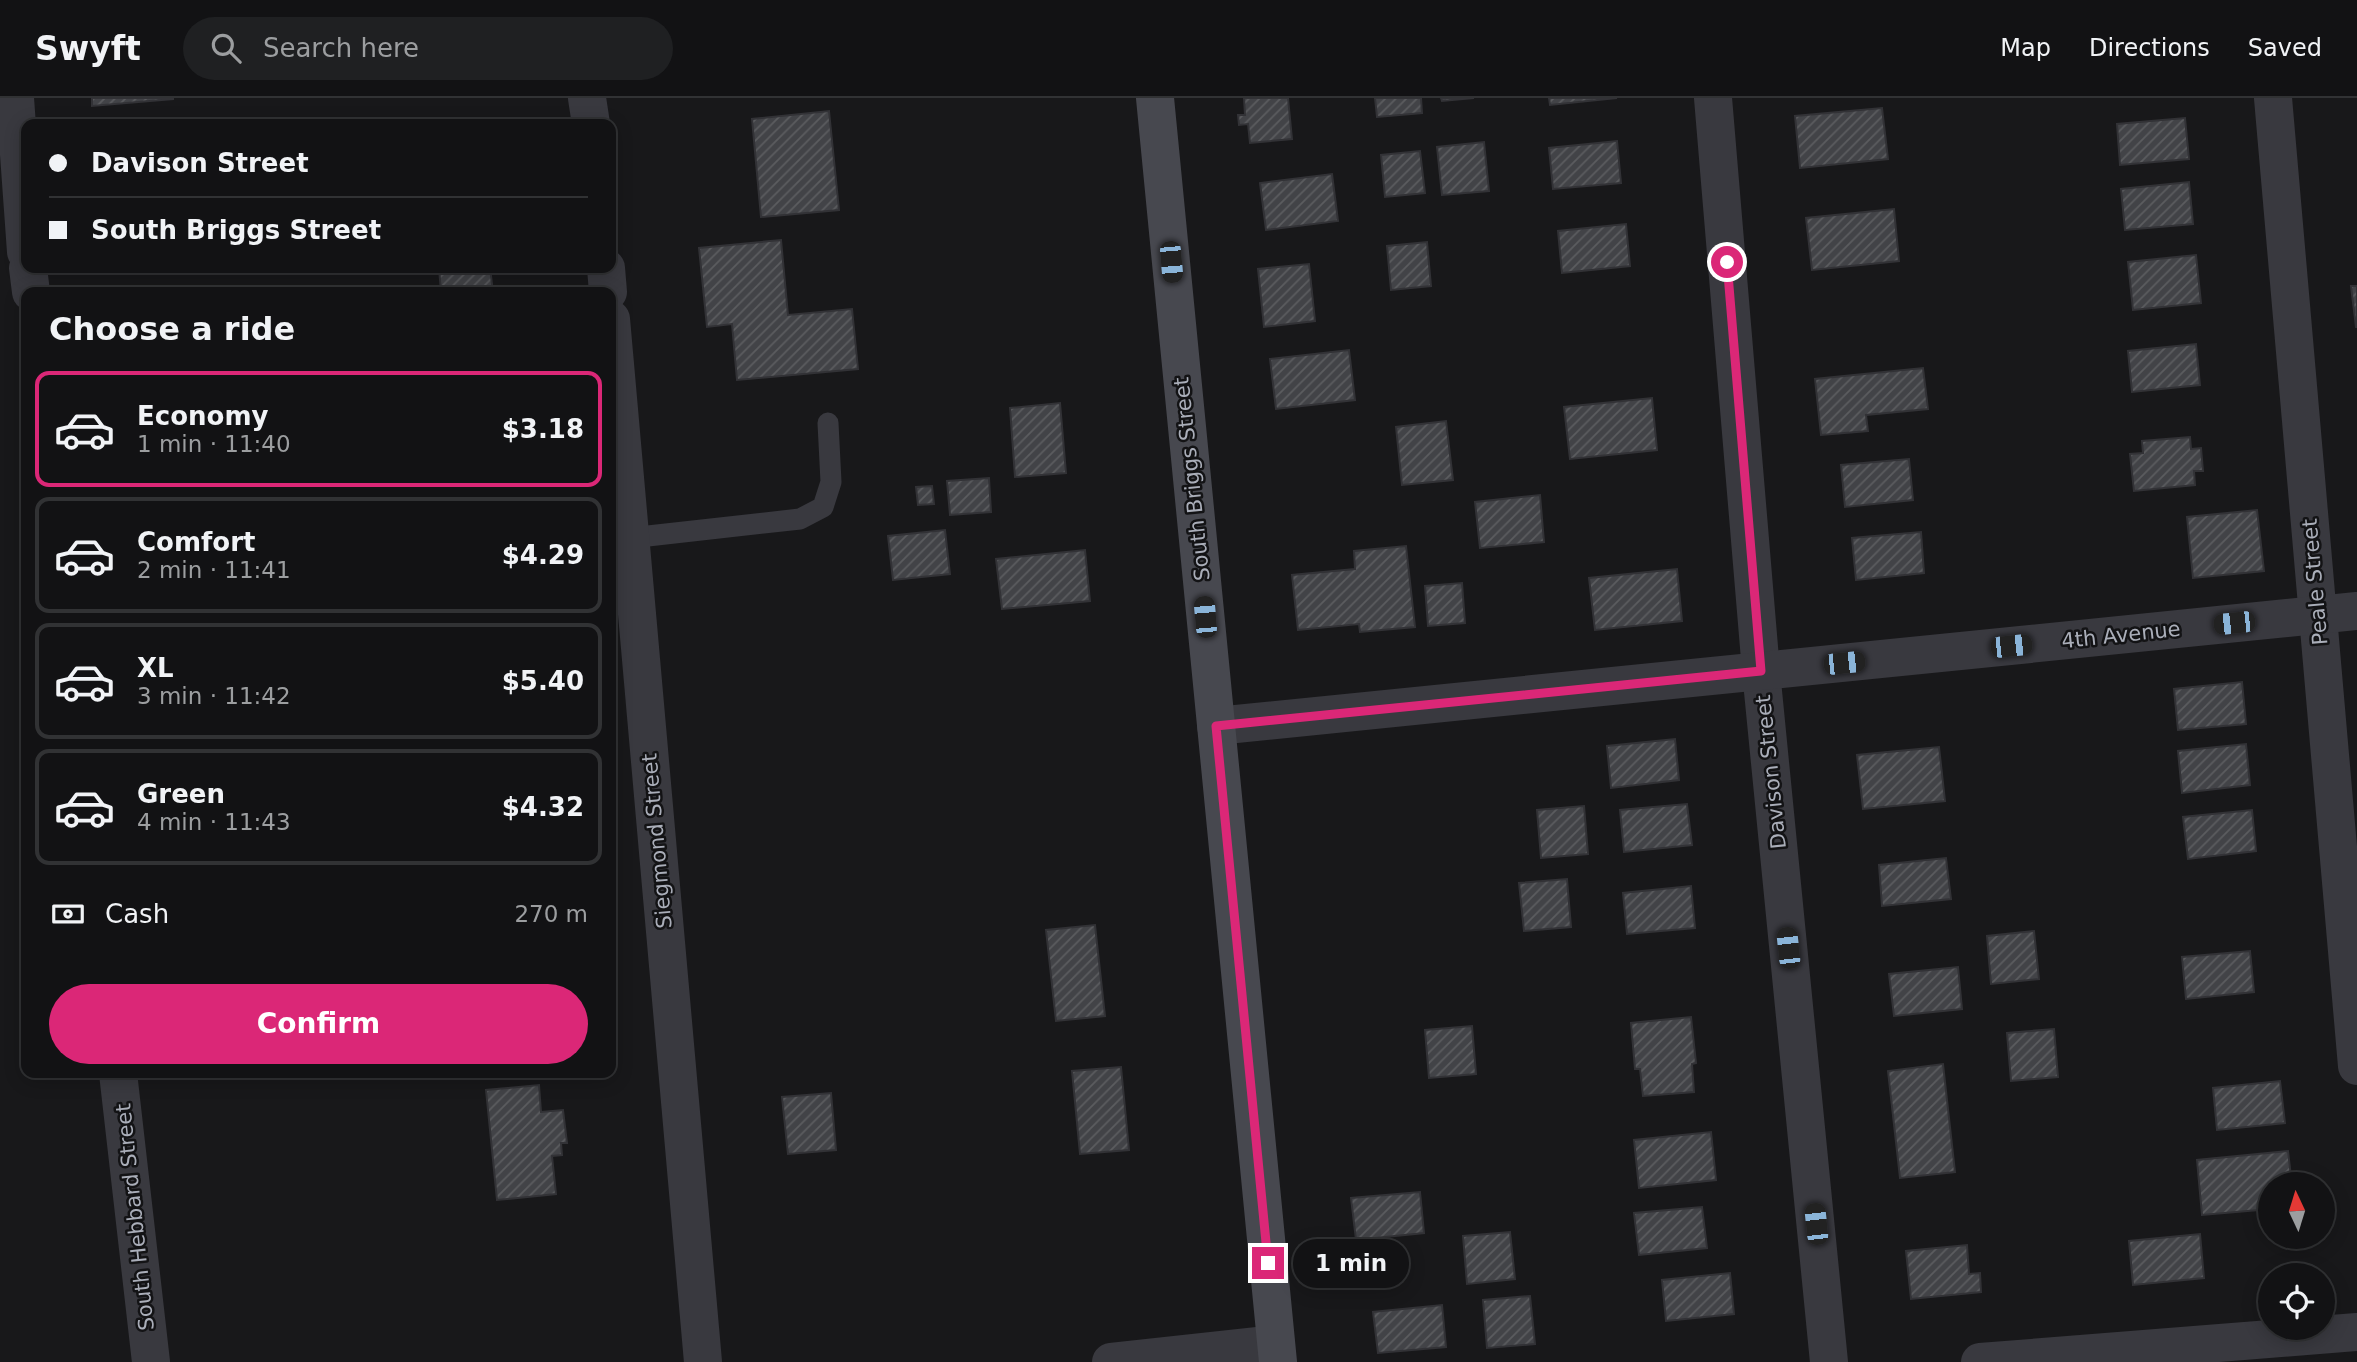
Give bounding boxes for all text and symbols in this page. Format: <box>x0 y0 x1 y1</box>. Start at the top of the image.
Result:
search box <box>183 17 673 80</box>
text: Swyft <box>35 29 141 68</box>
icon: search <box>207 29 245 67</box>
text: Search here <box>263 33 419 63</box>
text: Map <box>2000 34 2051 62</box>
text: Directions <box>2089 34 2210 62</box>
text: Saved <box>2248 34 2322 62</box>
text: Davison Street <box>91 148 309 178</box>
text: South Briggs Street <box>91 215 381 245</box>
car <box>1159 240 1184 284</box>
route start <box>1711 246 1743 278</box>
text: Choose a ride <box>49 310 295 348</box>
street label: South Briggs Street <box>1169 376 1215 582</box>
icon: car <box>53 398 116 461</box>
text: Economy <box>137 401 268 431</box>
text: $3.18 <box>502 414 584 444</box>
text: 1 min · 11:40 <box>137 431 291 457</box>
street label: Peale Street <box>2298 518 2332 646</box>
icon: car <box>53 524 116 587</box>
text: Comfort <box>137 527 255 557</box>
text: $4.29 <box>502 540 584 570</box>
text: 2 min · 11:41 <box>137 557 291 583</box>
car <box>1193 595 1218 639</box>
car <box>2213 610 2256 636</box>
street label: 4th Avenue <box>2060 617 2182 653</box>
car <box>1990 633 2033 659</box>
icon: car <box>53 650 116 713</box>
car <box>1823 650 1866 676</box>
text: XL <box>137 653 174 683</box>
text: $5.40 <box>502 666 584 696</box>
text: 3 min · 11:42 <box>137 683 291 709</box>
street label: Davison Street <box>1751 694 1791 850</box>
street label: Siegmond Street <box>637 752 677 930</box>
icon: car <box>53 776 116 839</box>
text: Green <box>137 779 225 809</box>
text: $4.32 <box>502 792 584 822</box>
text: 4 min · 11:43 <box>137 809 291 835</box>
icon: cash <box>49 895 87 933</box>
text: Cash <box>105 899 169 929</box>
text: 270 m <box>514 901 588 927</box>
car <box>1776 926 1801 970</box>
button: Confirm <box>49 984 588 1064</box>
street label: South Hebbard Street <box>111 1102 159 1332</box>
north arrow <box>2258 1172 2334 1250</box>
map controls <box>2258 1172 2335 1340</box>
car <box>1804 1202 1829 1246</box>
callout: 1 min <box>1292 1238 1408 1288</box>
route end <box>1252 1247 1284 1279</box>
text: 1 min <box>1315 1250 1387 1276</box>
button: locate <box>2258 1263 2335 1340</box>

